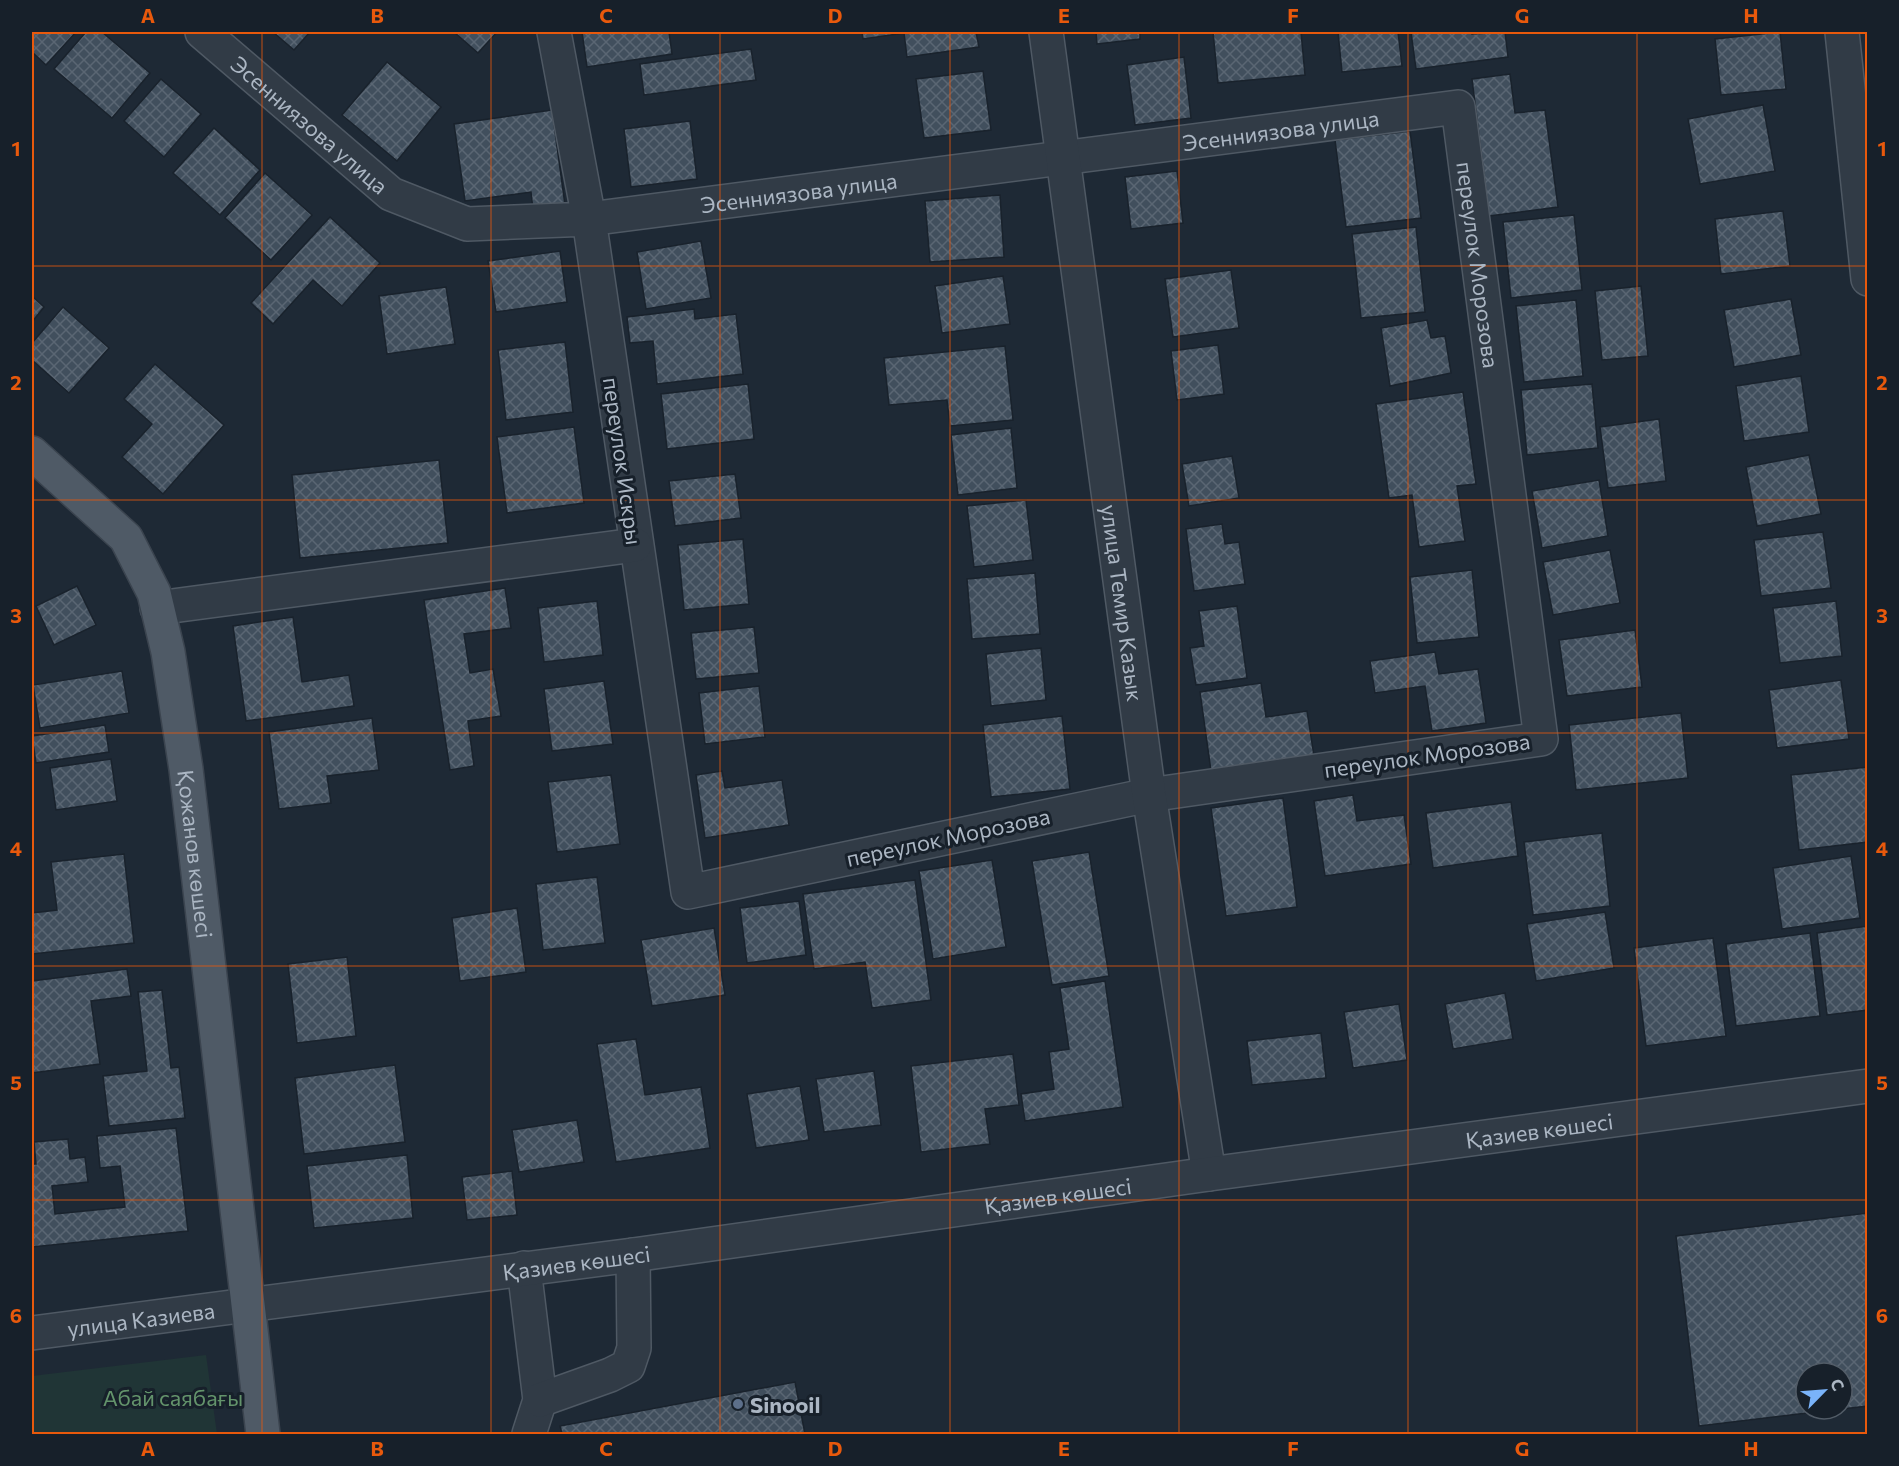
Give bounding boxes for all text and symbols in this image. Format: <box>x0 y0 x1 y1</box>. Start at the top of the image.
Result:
text: A <box>141 3 155 27</box>
text: B <box>370 3 384 27</box>
text: C <box>599 3 613 27</box>
text: D <box>828 3 842 27</box>
text: E <box>1058 3 1070 27</box>
text: F <box>1287 3 1299 27</box>
text: G <box>1515 3 1529 27</box>
text: H <box>1744 3 1759 27</box>
street label: Эсенниязова улица <box>226 50 394 199</box>
street label: Эсенниязова улица <box>1181 104 1381 156</box>
text: 1 <box>11 136 21 160</box>
text: 1 <box>1877 136 1887 160</box>
street label: переулок Морозова <box>1452 160 1506 370</box>
street label: Эсенниязова улица <box>699 166 899 218</box>
text: 2 <box>10 370 22 394</box>
text: 2 <box>1876 370 1888 394</box>
street label: переулок Искры <box>598 376 648 546</box>
street label: улица Темир Казык <box>1096 503 1150 703</box>
text: 3 <box>10 603 22 627</box>
text: 3 <box>1876 603 1888 627</box>
street label: переулок Морозова <box>1322 727 1532 783</box>
street label: Қожанов көшесі <box>173 768 219 940</box>
street label: переулок Морозова <box>844 802 1052 872</box>
text: 4 <box>10 836 22 860</box>
text: 4 <box>1876 836 1888 860</box>
text: 5 <box>10 1070 22 1094</box>
text: 5 <box>1876 1070 1888 1094</box>
street label: Қазиев көшесі <box>1464 1107 1615 1153</box>
street label: Қазиев көшесі <box>982 1172 1133 1219</box>
street label: Қазиев көшесі <box>501 1239 652 1285</box>
street label: улица Казиева <box>66 1296 217 1342</box>
text: 6 <box>10 1303 22 1327</box>
text: 6 <box>1876 1303 1888 1327</box>
north arrow <box>1794 1361 1854 1421</box>
text: С <box>1827 1375 1849 1393</box>
park label: Абай саябағы <box>103 1384 243 1411</box>
place label: Sinooil <box>750 1391 820 1418</box>
marker: Sinooil <box>731 1397 745 1411</box>
text: A <box>141 1436 155 1460</box>
text: B <box>370 1436 384 1460</box>
text: C <box>599 1436 613 1460</box>
text: D <box>828 1436 842 1460</box>
text: E <box>1058 1436 1070 1460</box>
text: F <box>1287 1436 1299 1460</box>
text: G <box>1515 1436 1529 1460</box>
text: H <box>1744 1436 1759 1460</box>

